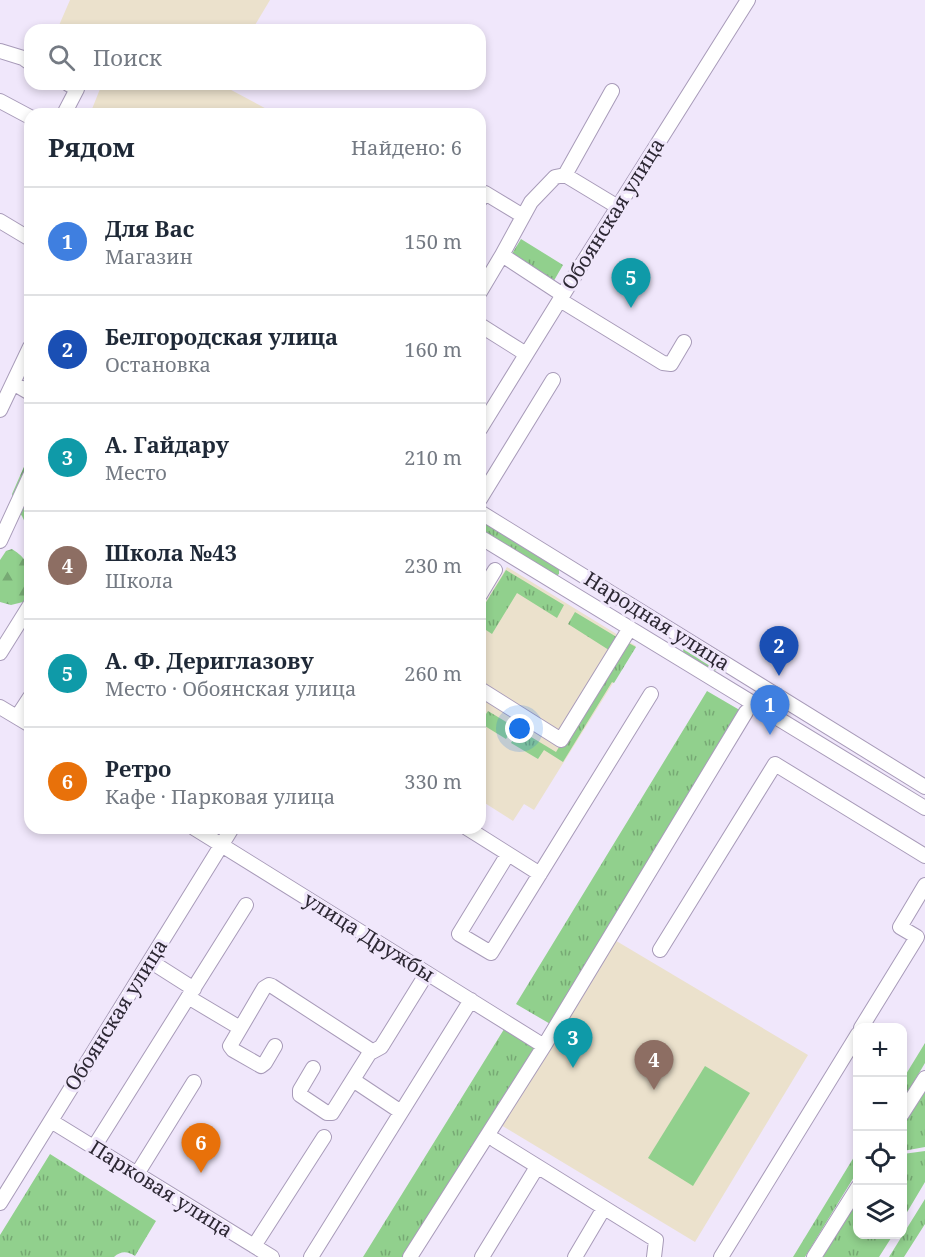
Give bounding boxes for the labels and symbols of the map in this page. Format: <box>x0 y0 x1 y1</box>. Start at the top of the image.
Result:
street label: Обоянская улица <box>555 133 670 295</box>
pin: 5 <box>612 258 650 308</box>
street label: Народная улица <box>579 565 735 676</box>
pin: 2 <box>760 626 798 676</box>
pin: 1 <box>750 686 790 735</box>
your location <box>505 714 534 743</box>
street label: улица Дружбы <box>299 885 440 988</box>
street label: Обоянская улица <box>58 934 173 1096</box>
pin: 3 <box>554 1018 592 1068</box>
pin: 4 <box>634 1040 674 1090</box>
pin: 6 <box>182 1124 220 1173</box>
street label: Парковая улица <box>85 1134 238 1244</box>

